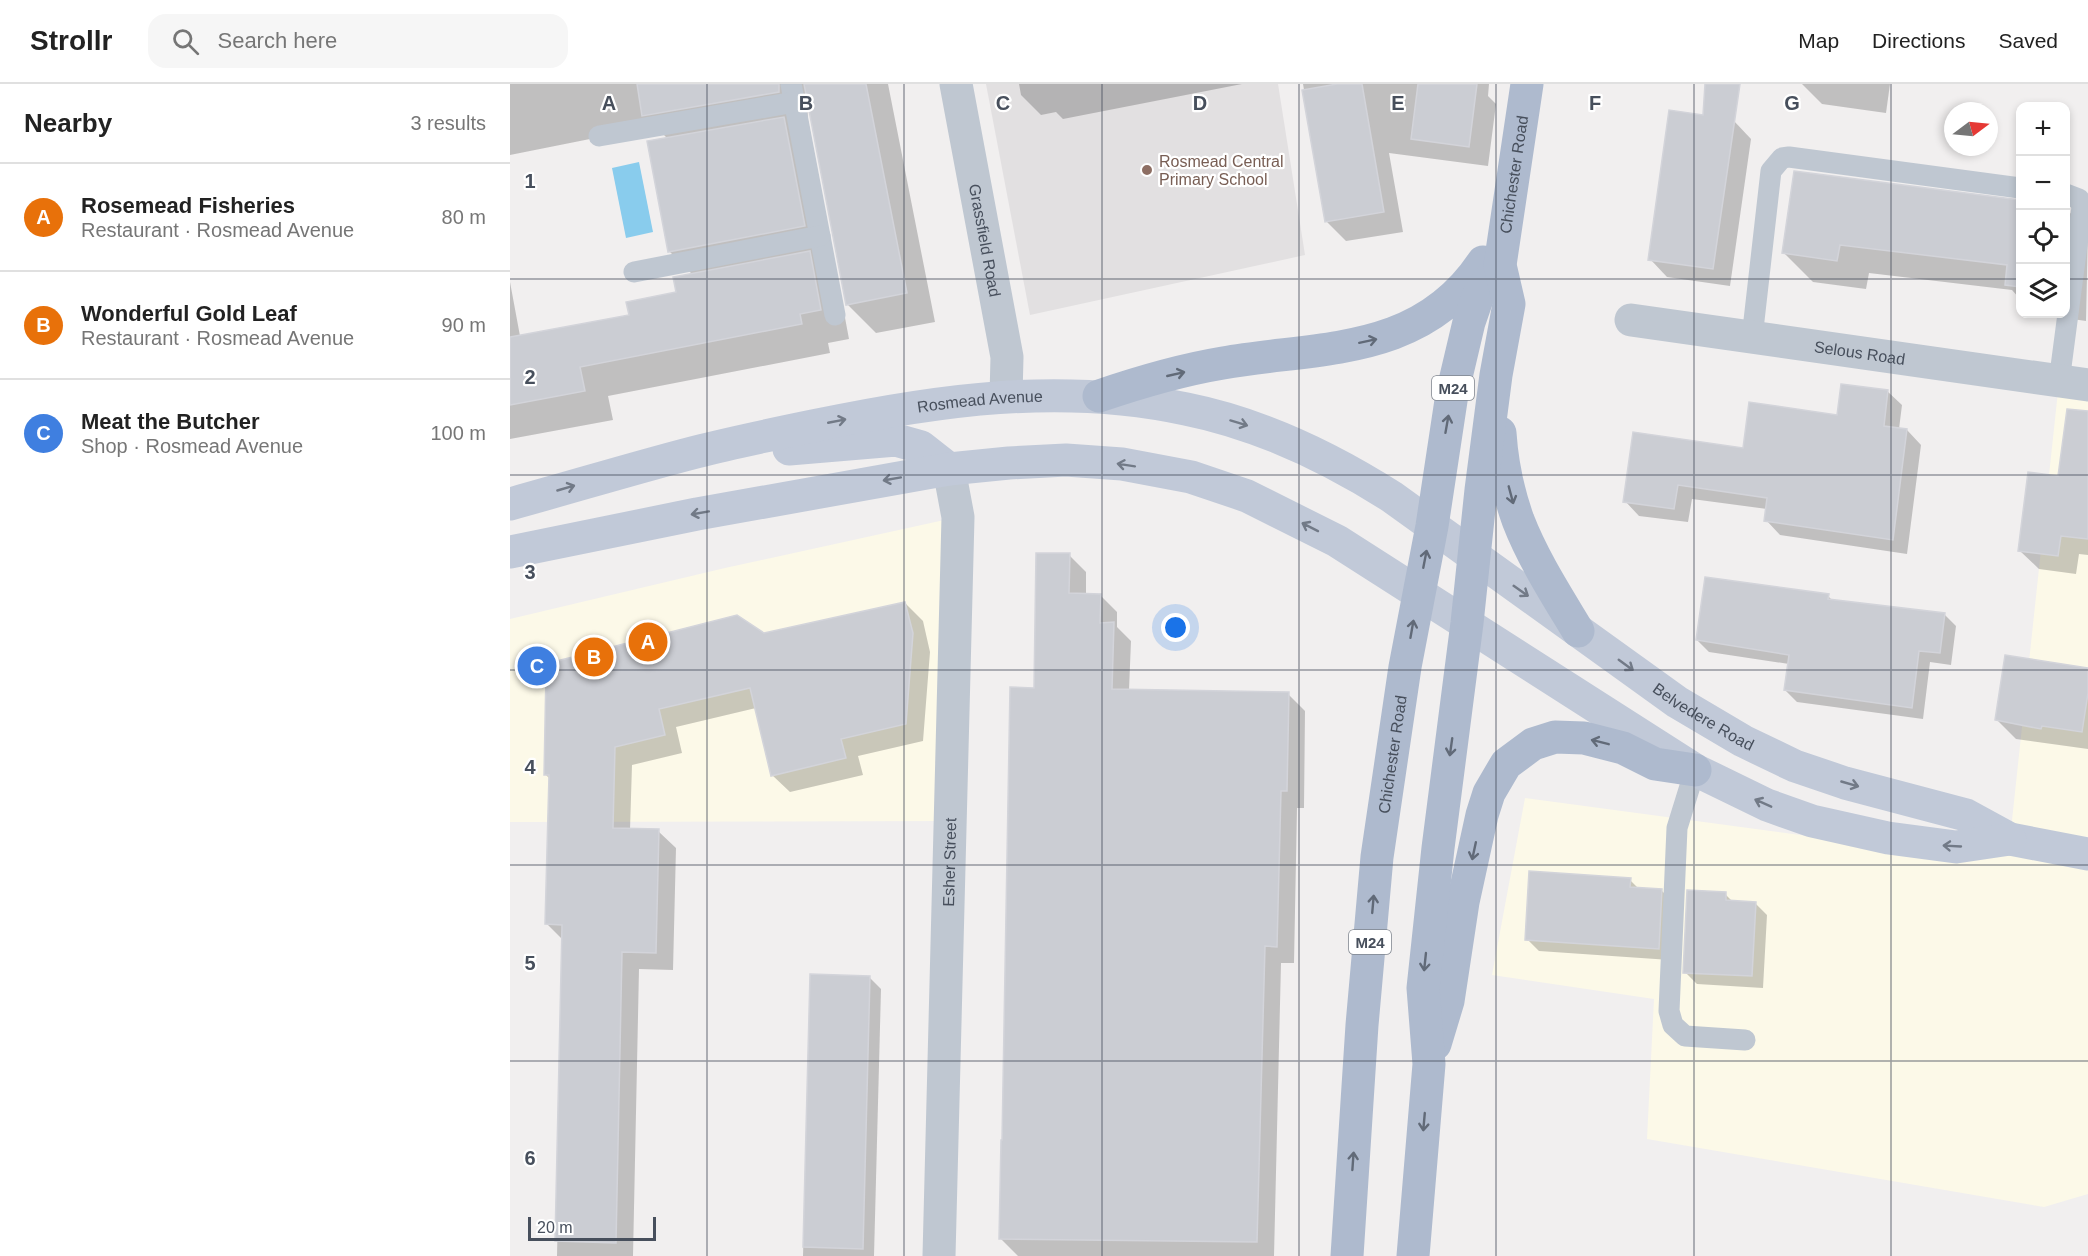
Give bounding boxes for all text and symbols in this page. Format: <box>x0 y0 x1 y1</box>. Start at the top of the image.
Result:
search box <box>148 14 568 68</box>
text: Strollr <box>30 25 112 56</box>
icon: search <box>169 25 202 58</box>
text: Search here <box>217 28 337 53</box>
text: Map <box>1798 29 1839 52</box>
text: Directions <box>1872 29 1965 52</box>
text: Saved <box>1998 29 2058 52</box>
text: A <box>602 92 616 114</box>
text: B <box>799 92 813 114</box>
text: C <box>996 92 1010 114</box>
text: D <box>1193 92 1207 114</box>
text: E <box>1391 92 1405 114</box>
text: F <box>1589 92 1601 114</box>
text: G <box>1784 92 1800 114</box>
north arrow <box>1944 102 1998 156</box>
map controls <box>2016 102 2070 318</box>
button: + <box>2016 102 2070 156</box>
text: Nearby <box>24 108 112 138</box>
text: 3 results <box>410 112 486 134</box>
street label: Chichester Road <box>1496 114 1531 235</box>
place label: Rosmead Central Primary School <box>1159 153 1284 188</box>
button: − <box>2016 156 2070 210</box>
marker: Rosmead Central Primary School <box>1140 163 1154 177</box>
text: 1 <box>524 170 536 192</box>
street label: Grassfield Road <box>966 182 1004 298</box>
text: Rosemead Fisheries <box>81 193 295 218</box>
text: A <box>36 206 51 228</box>
text: 80 m <box>442 206 486 228</box>
button: locate <box>2016 210 2070 264</box>
text: Restaurant · Rosmead Avenue <box>81 219 354 241</box>
button: layers <box>2016 264 2070 318</box>
text: Wonderful Gold Leaf <box>81 301 297 326</box>
text: B <box>36 314 51 336</box>
text: 90 m <box>442 314 486 336</box>
text: Restaurant · Rosmead Avenue <box>81 327 354 349</box>
one-way arrow <box>1357 335 1377 346</box>
street label: Selous Road <box>1813 338 1906 367</box>
text: 2 <box>524 366 536 388</box>
one-way arrow <box>1166 367 1185 379</box>
road number: M24 <box>1432 376 1474 400</box>
street label: Rosmead Avenue <box>916 387 1043 415</box>
text: Meat the Butcher <box>81 409 259 434</box>
one-way arrow <box>1441 414 1452 434</box>
one-way arrow <box>827 415 846 426</box>
one-way arrow <box>1229 418 1248 429</box>
text: C <box>36 422 51 444</box>
text: 100 m <box>430 422 486 444</box>
text: Shop · Rosmead Avenue <box>81 435 303 457</box>
one-way arrow <box>1117 459 1137 470</box>
one-way arrow <box>882 474 902 485</box>
one-way arrow <box>556 482 575 493</box>
one-way arrow <box>1506 485 1517 504</box>
one-way arrow <box>690 508 710 519</box>
one-way arrow <box>1301 521 1319 532</box>
one-way arrow <box>1420 550 1432 569</box>
text: 3 <box>524 561 536 583</box>
one-way arrow <box>1513 585 1529 597</box>
your location <box>1161 613 1190 642</box>
pin: A <box>628 620 668 664</box>
one-way arrow <box>1407 620 1418 640</box>
pin: B <box>574 634 614 680</box>
pin: C <box>518 644 556 688</box>
one-way arrow <box>1617 659 1633 671</box>
street label: Belvedere Road <box>1650 679 1757 753</box>
street label: Chichester Road <box>1375 694 1409 814</box>
one-way arrow <box>1590 735 1609 747</box>
one-way arrow <box>1446 737 1457 757</box>
text: 4 <box>524 756 536 778</box>
one-way arrow <box>1841 779 1860 791</box>
one-way arrow <box>1754 797 1773 808</box>
street label: Esher Street <box>939 817 959 907</box>
one-way arrow <box>1943 840 1963 851</box>
one-way arrow <box>1468 841 1480 860</box>
one-way arrow <box>1368 894 1379 914</box>
road number: M24 <box>1349 930 1391 954</box>
one-way arrow <box>1420 951 1431 971</box>
text: 5 <box>524 952 536 974</box>
one-way arrow <box>1418 1112 1429 1132</box>
text: 6 <box>524 1147 536 1169</box>
one-way arrow <box>1347 1151 1358 1171</box>
scale bar <box>528 1214 656 1242</box>
text: 20 m <box>537 1219 573 1236</box>

